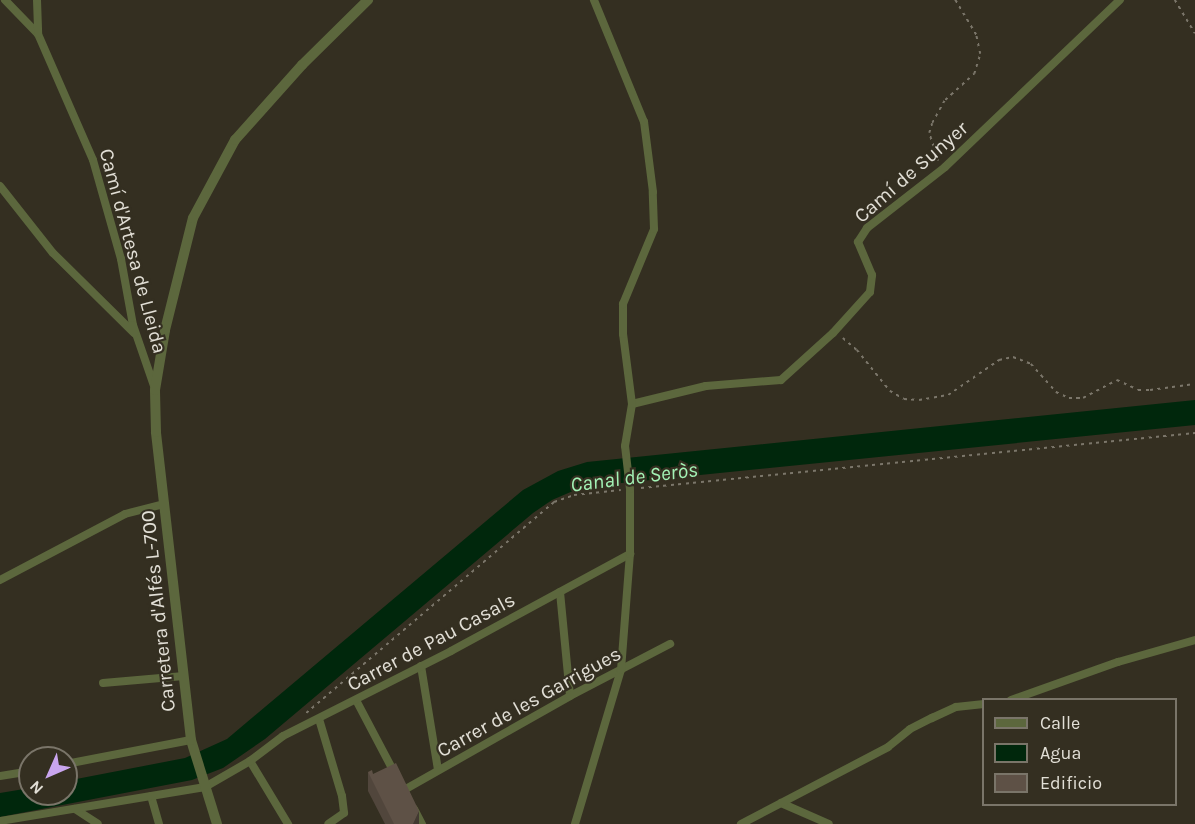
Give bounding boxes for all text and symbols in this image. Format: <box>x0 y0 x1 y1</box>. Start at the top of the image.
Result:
street label: Camí de Sunyer <box>849 116 973 228</box>
street label: Camí d'Artesa de Lleida <box>94 146 172 356</box>
water label: Canal de Seròs <box>569 457 699 497</box>
street label: Carretera d'Alfés L-700 <box>135 509 181 713</box>
street label: Carrer de Pau Casals <box>343 588 519 696</box>
street label: Carrer de les Garrigues <box>433 641 625 763</box>
legend <box>982 698 1177 806</box>
text: Calle <box>1040 712 1080 734</box>
text: Agua <box>1040 742 1081 764</box>
north arrow <box>18 746 78 806</box>
text: Edificio <box>1040 772 1102 794</box>
text: N <box>26 777 47 798</box>

